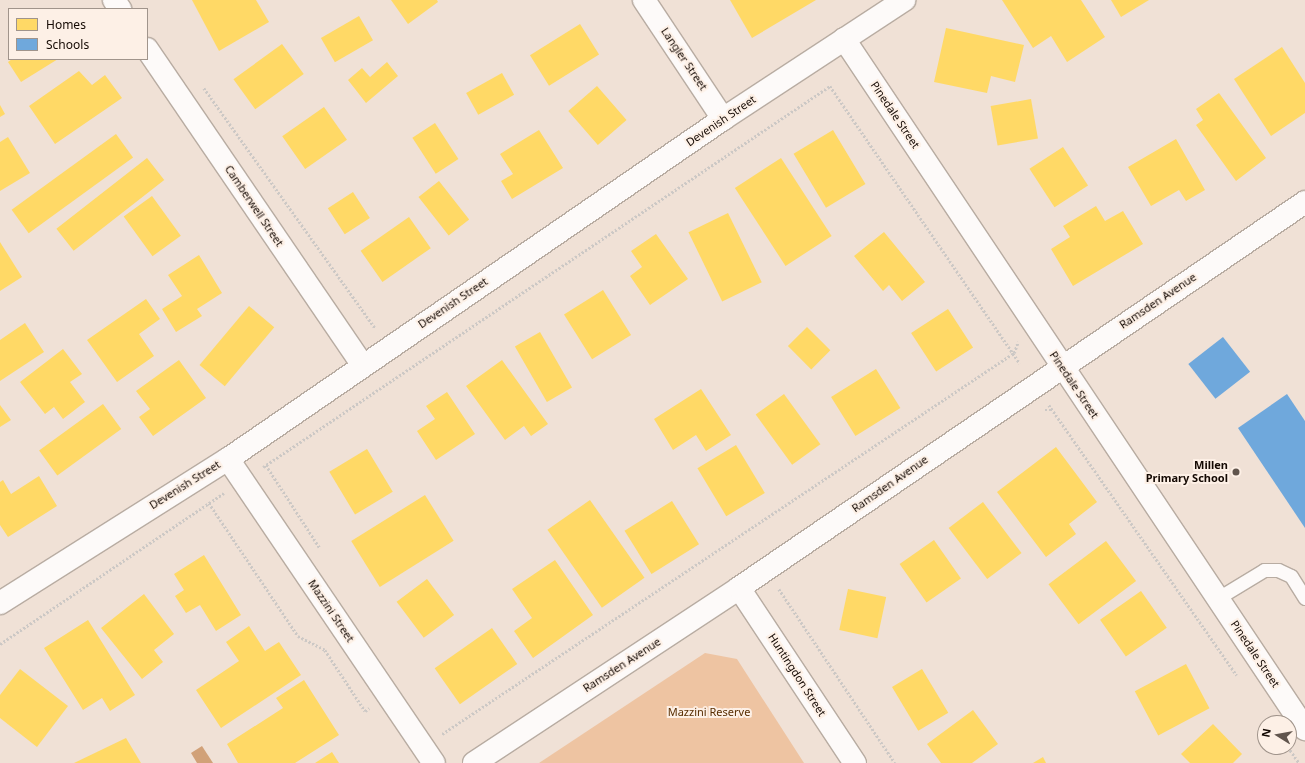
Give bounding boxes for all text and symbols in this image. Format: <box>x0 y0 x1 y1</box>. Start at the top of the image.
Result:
legend <box>8 8 148 60</box>
text: Homes <box>46 16 86 33</box>
street label: Langler Street <box>658 25 710 93</box>
text: Schools <box>46 36 89 53</box>
street label: Pinedale Street <box>868 79 922 151</box>
street label: Devenish Street <box>684 93 758 149</box>
street label: Camberwell Street <box>222 163 286 249</box>
street label: Ramsden Avenue <box>1117 270 1199 332</box>
street label: Devenish Street <box>416 275 490 331</box>
street label: Pinedale Street <box>1047 349 1101 421</box>
street label: Ramsden Avenue <box>849 453 931 515</box>
street label: Devenish Street <box>147 458 223 512</box>
place label: Millen Primary School <box>1146 459 1228 485</box>
marker: Millen Primary School <box>1231 467 1241 477</box>
street label: Mazzini Street <box>305 577 357 645</box>
street label: Pinedale Street <box>1228 618 1282 690</box>
street label: Huntingdon Street <box>765 631 829 719</box>
street label: Ramsden Avenue <box>581 635 663 695</box>
park label: Mazzini Reserve <box>668 705 750 719</box>
north arrow <box>1257 715 1297 755</box>
text: N <box>1257 727 1274 739</box>

